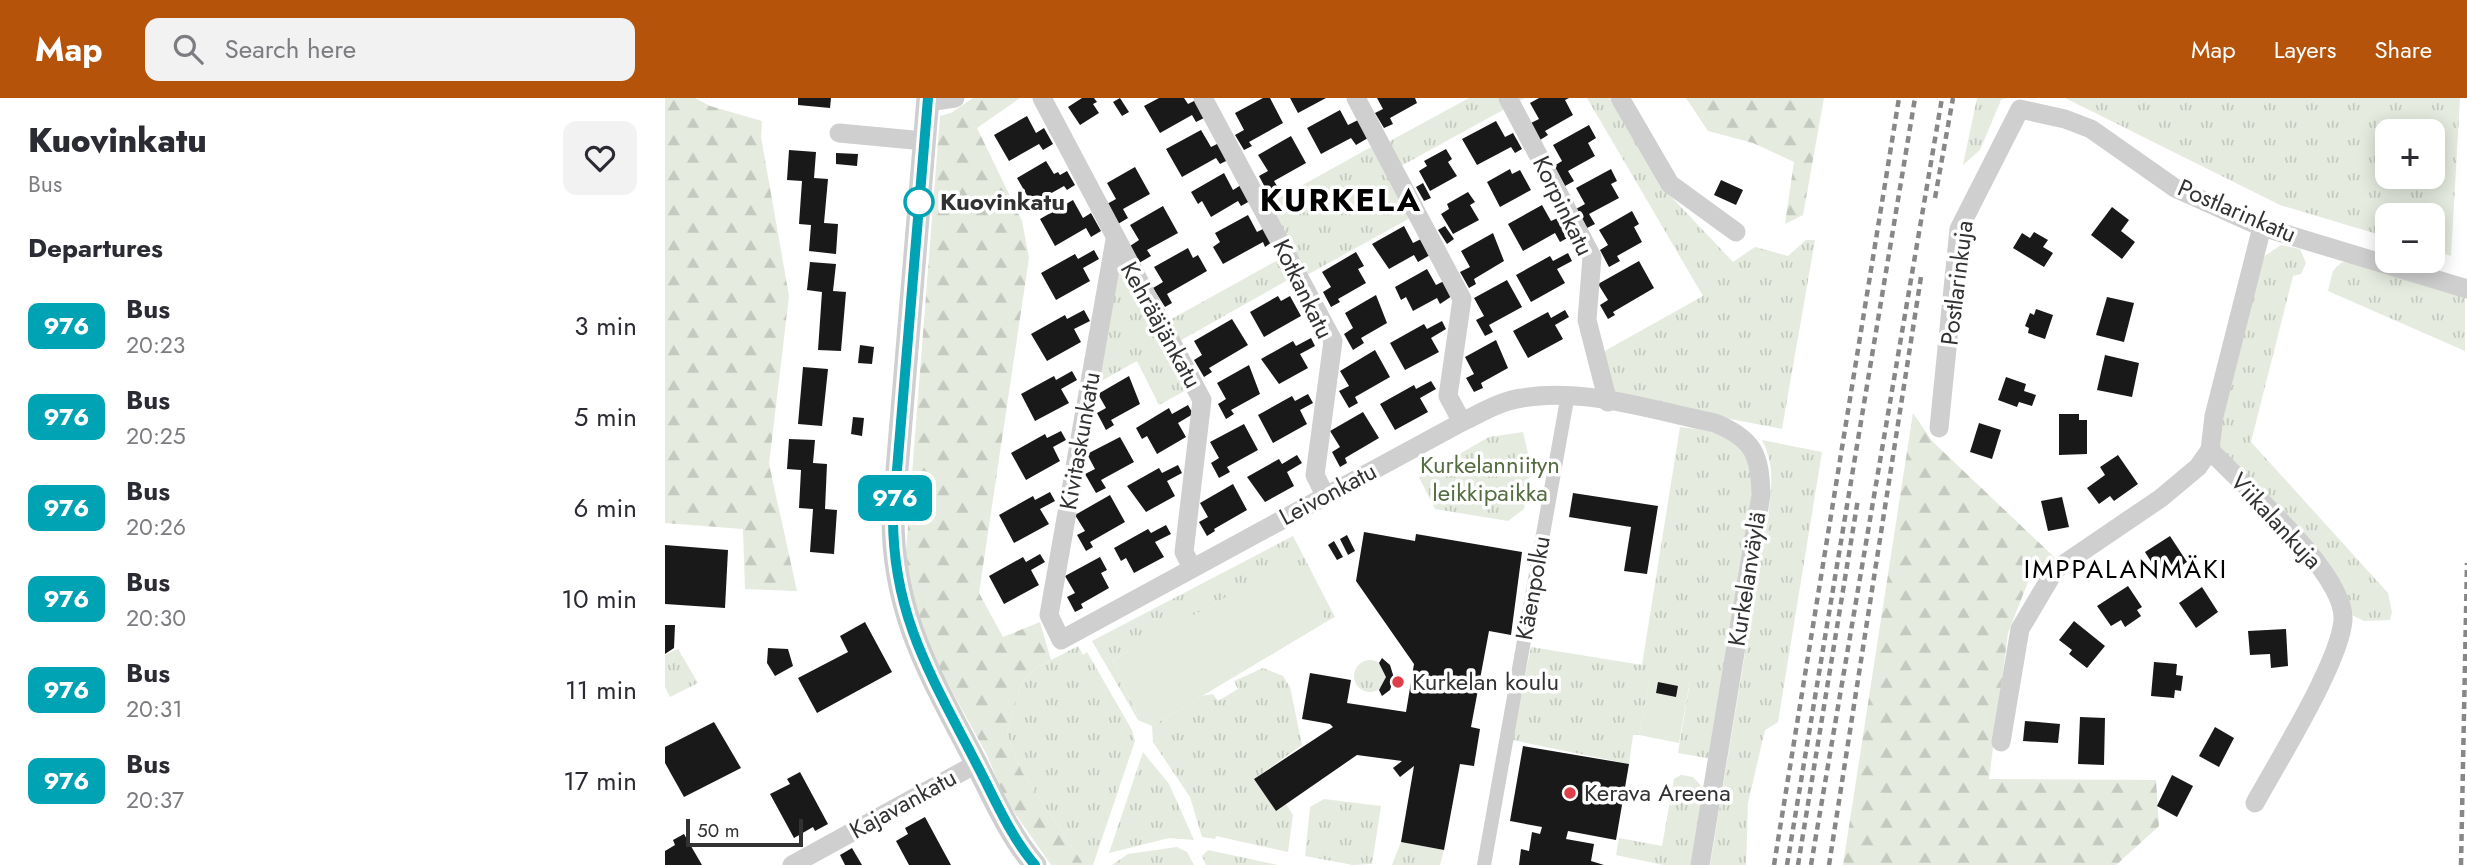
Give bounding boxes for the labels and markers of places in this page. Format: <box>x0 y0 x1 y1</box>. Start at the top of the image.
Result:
place label: Kuovinkatu <box>940 184 1065 219</box>
marker: Kuovinkatu <box>904 187 934 217</box>
place label: Kurkelan koulu <box>1412 664 1559 699</box>
marker: Kurkelan koulu <box>1390 674 1406 690</box>
place label: Kerava Areena <box>1584 775 1731 810</box>
marker: Kerava Areena <box>1562 785 1578 801</box>

